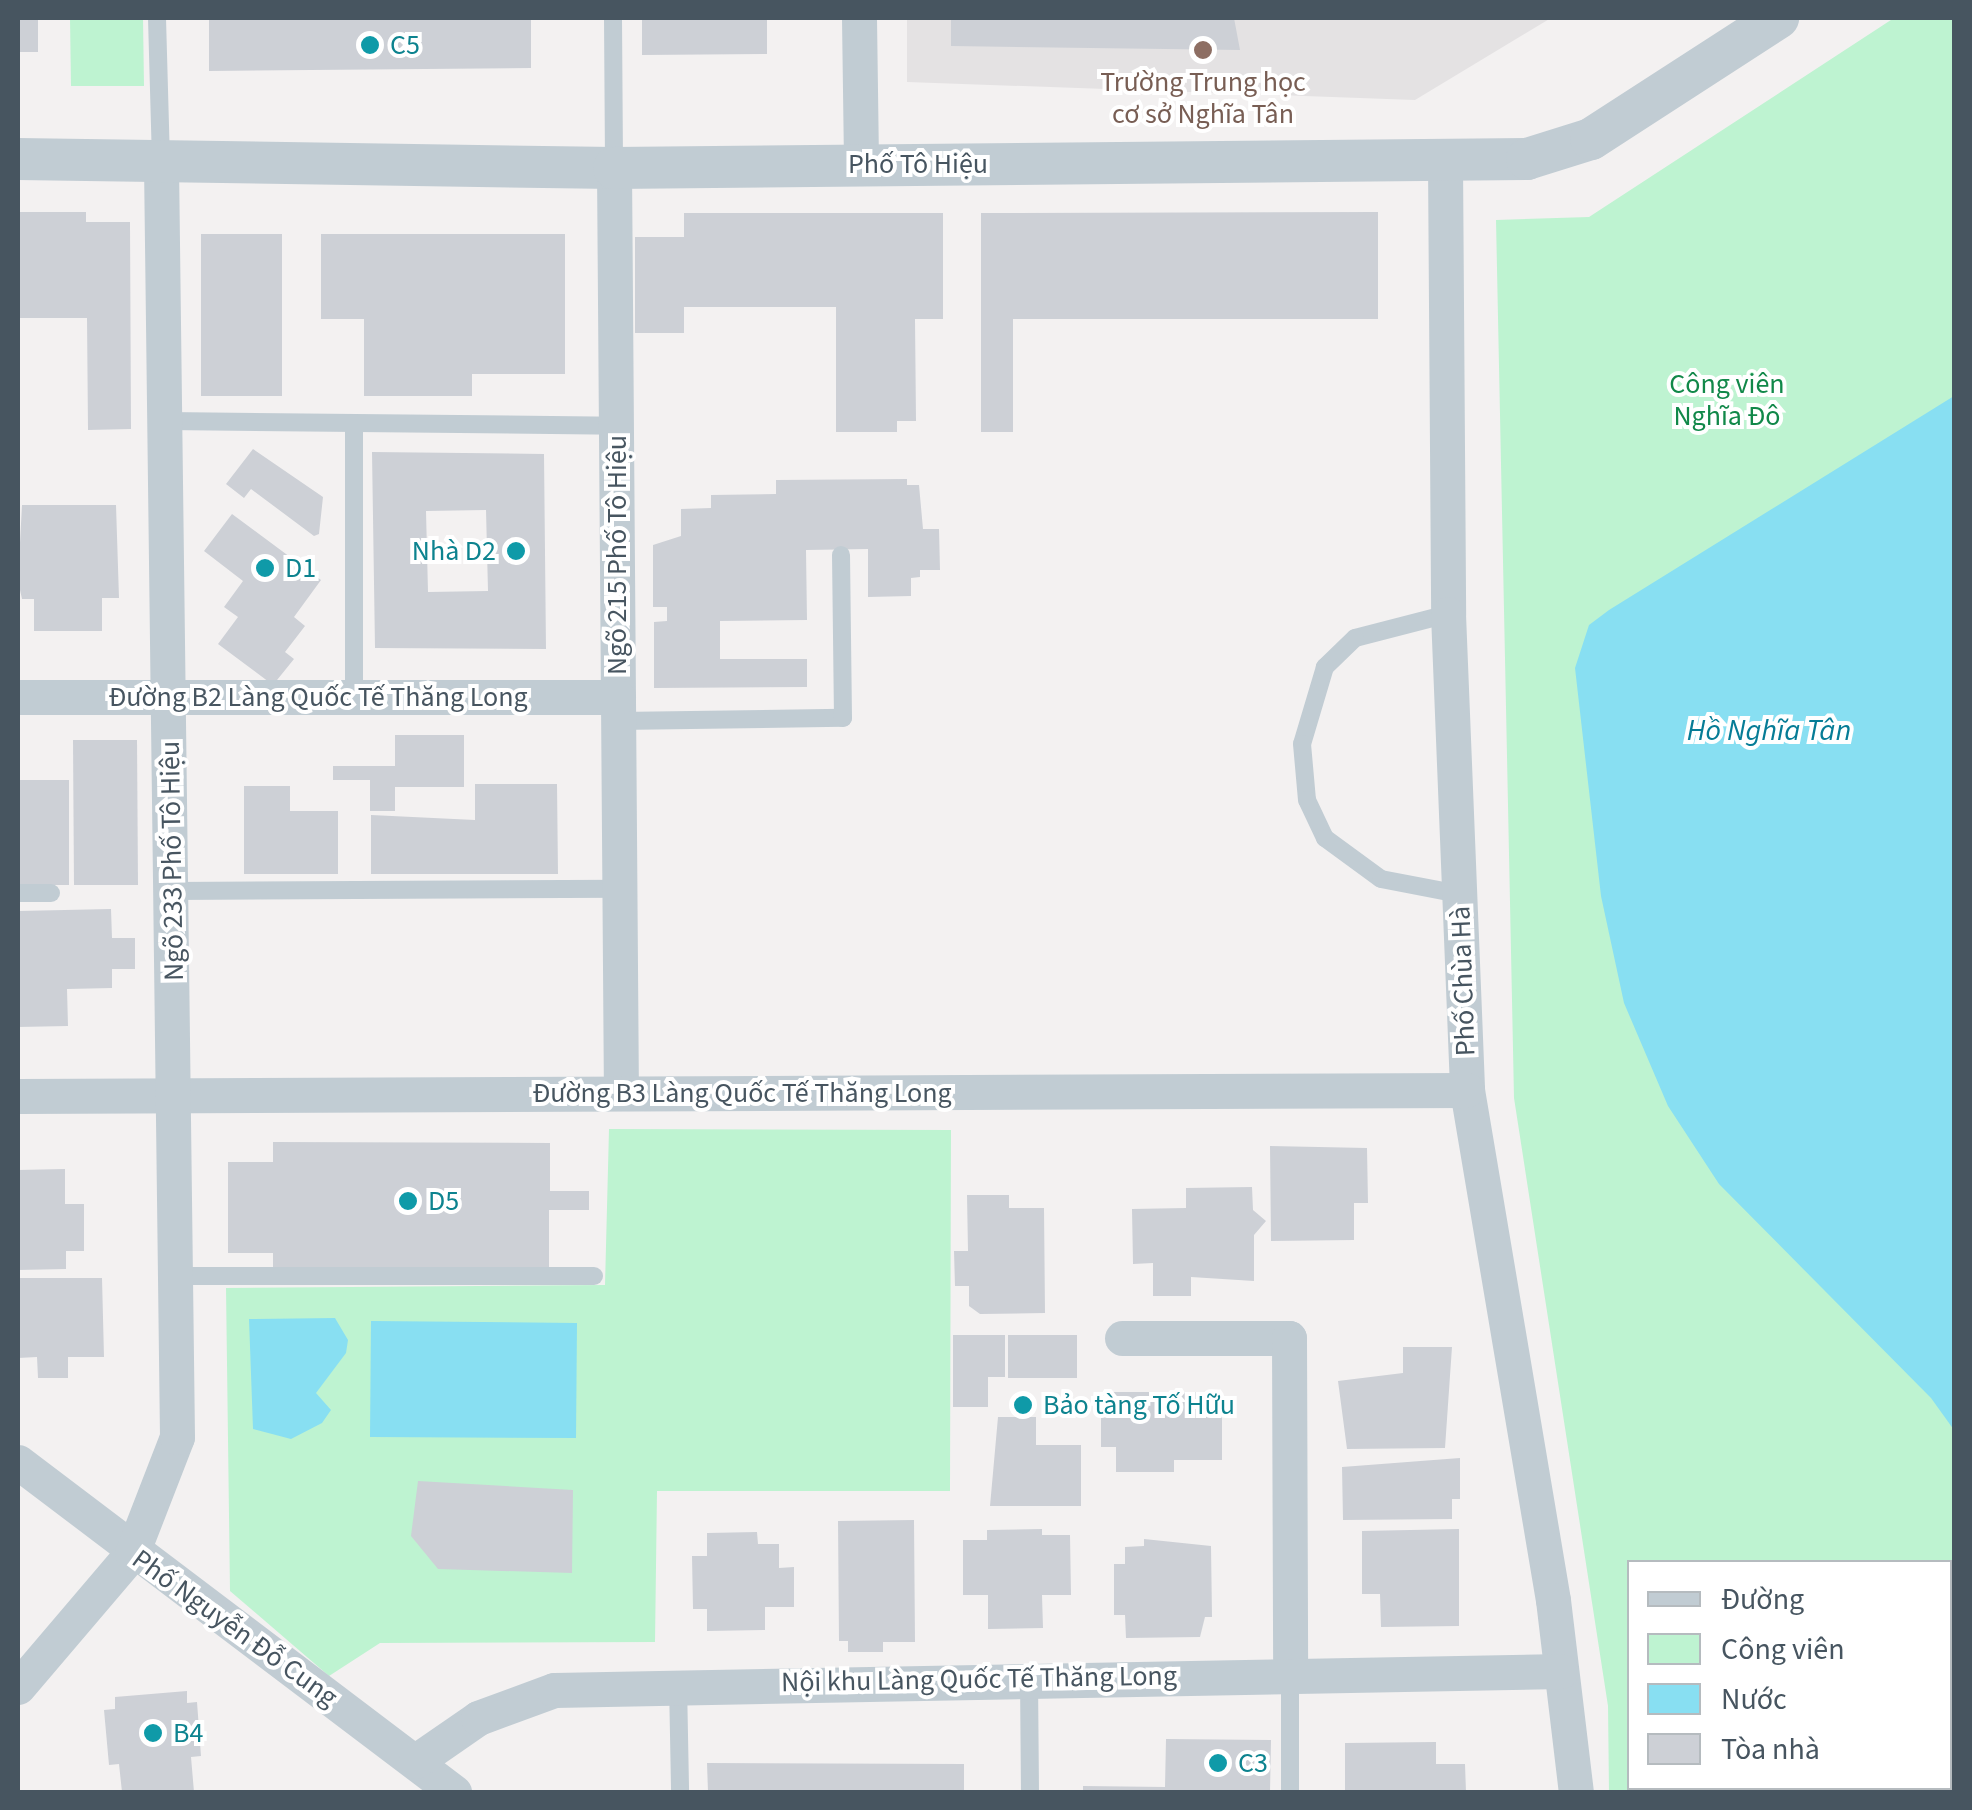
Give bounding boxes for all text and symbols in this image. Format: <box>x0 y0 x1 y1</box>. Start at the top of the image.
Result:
place label: C5 <box>390 28 420 62</box>
marker: C5 <box>359 34 381 56</box>
marker: Trường Trung học cơ sở Nghĩa Tân <box>1192 39 1214 61</box>
place label: Trường Trung học cơ sở Nghĩa Tân <box>1100 65 1306 131</box>
street label: Phố Tô Hiệu <box>848 147 988 181</box>
park label: Công viên Nghĩa Đô <box>1669 367 1785 433</box>
street label: Ngõ 215 Phố Tô Hiệu <box>600 435 634 675</box>
place label: Nhà D2 <box>412 534 496 568</box>
marker: Nhà D2 <box>505 540 527 562</box>
place label: D1 <box>285 551 316 585</box>
marker: D1 <box>254 557 276 579</box>
street label: Đường B2 Làng Quốc Tế Thăng Long <box>108 680 528 714</box>
water label: Hồ Nghĩa Tân <box>1687 713 1851 749</box>
street label: Ngõ 233 Phố Tô Hiệu <box>153 741 191 981</box>
street label: Phố Chùa Hà <box>1444 905 1482 1057</box>
street label: Đường B3 Làng Quốc Tế Thăng Long <box>532 1076 952 1110</box>
place label: D5 <box>428 1184 459 1218</box>
marker: D5 <box>397 1190 419 1212</box>
place label: Bảo tàng Tố Hữu <box>1043 1388 1235 1422</box>
marker: Bảo tàng Tố Hữu <box>1012 1394 1034 1416</box>
street label: Phố Nguyễn Đỗ Cung <box>126 1542 344 1714</box>
legend <box>1627 1560 1952 1790</box>
text: Đường <box>1721 1578 1804 1621</box>
text: Công viên <box>1721 1628 1845 1671</box>
street label: Nội khu Làng Quốc Tế Thăng Long <box>781 1659 1177 1699</box>
text: Nước <box>1721 1678 1787 1721</box>
place label: B4 <box>173 1716 203 1750</box>
marker: B4 <box>142 1722 164 1744</box>
text: Tòa nhà <box>1721 1728 1820 1771</box>
place label: C3 <box>1238 1746 1268 1780</box>
marker: C3 <box>1207 1752 1229 1774</box>

